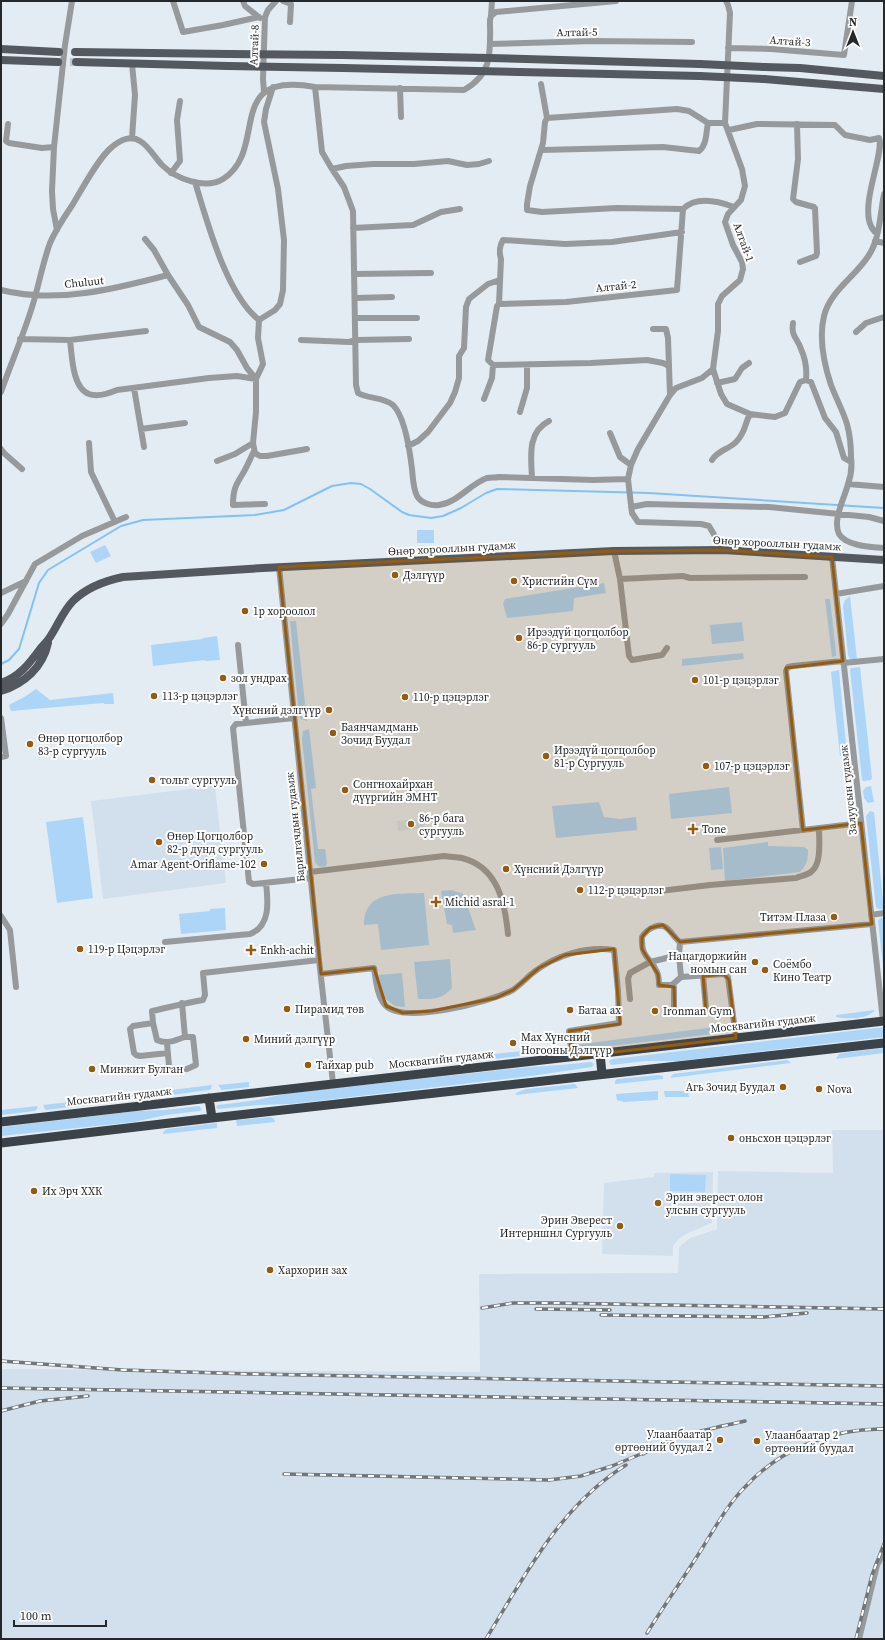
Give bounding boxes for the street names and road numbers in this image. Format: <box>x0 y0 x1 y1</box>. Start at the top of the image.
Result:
street label: Алтай-8 <box>246 24 263 66</box>
street label: Алтай-5 <box>556 25 598 40</box>
street label: Алтай-3 <box>769 33 811 50</box>
street label: Алтай-1 <box>729 220 758 264</box>
street label: Chuluut <box>64 273 105 292</box>
street label: Алтай-2 <box>595 277 638 296</box>
street label: Өнөр хорооллын гудамж <box>713 533 842 554</box>
street label: Өнөр хорооллын гудамж <box>388 538 517 559</box>
street label: Залуусын гудамж <box>836 744 861 836</box>
street label: Барилгачдын гудамж <box>282 771 309 883</box>
street label: Москвагийн гудамж <box>710 1010 817 1036</box>
street label: Москвагийн гудамж <box>388 1046 495 1072</box>
street label: Москвагийн гудамж <box>66 1083 173 1109</box>

